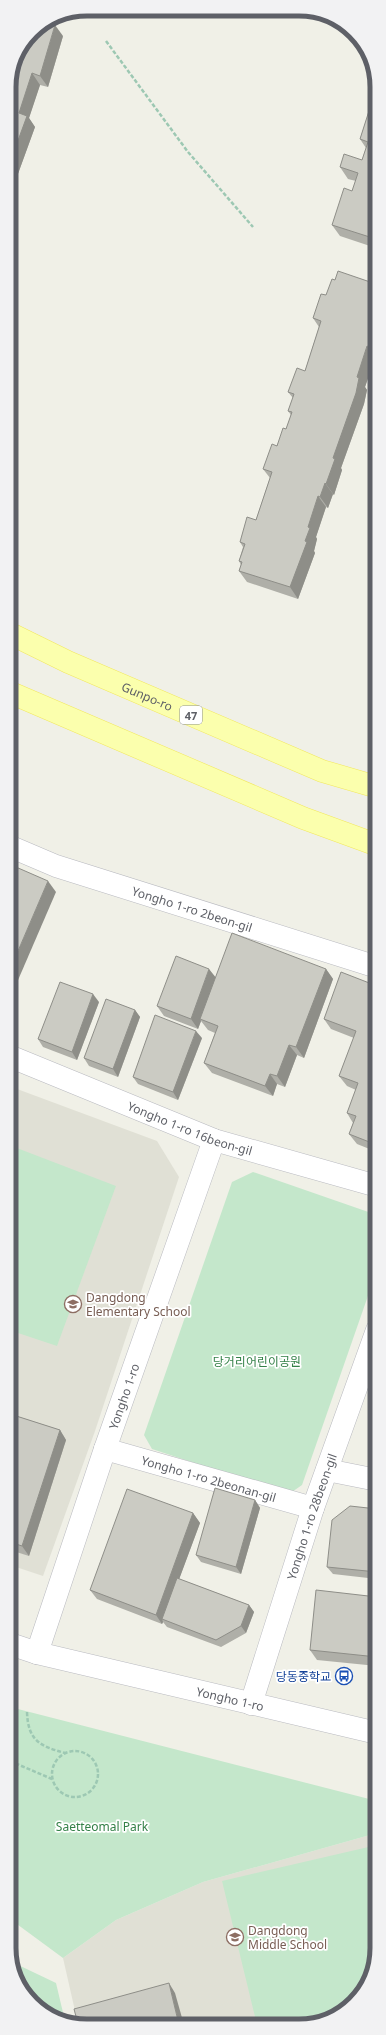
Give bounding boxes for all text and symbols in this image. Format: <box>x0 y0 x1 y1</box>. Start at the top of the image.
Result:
street label: Gunpo-ro <box>119 678 175 714</box>
road number: 47 <box>180 706 202 724</box>
street label: Yongho 1-ro 2beon-gil <box>130 882 255 936</box>
street label: Yongho 1-ro 16beon-gil <box>125 1097 254 1159</box>
place label: Dangdong Elementary School <box>86 1289 191 1320</box>
school or university icon: Dangdong Elementary School <box>63 1294 83 1314</box>
park label: 당거리어린이공원 <box>213 1353 301 1370</box>
street label: Yongho 1-ro <box>104 1361 143 1432</box>
street label: Yongho 1-ro 2beonan-gil <box>140 1451 278 1506</box>
street label: Yongho 1-ro 28beon-gil <box>282 1451 340 1582</box>
bus stop icon: 당동중학교 <box>334 1666 354 1686</box>
place label: 당동중학교 <box>276 1668 331 1685</box>
street label: Yongho 1-ro <box>195 1682 266 1715</box>
park label: Saetteomal Park <box>56 1818 149 1835</box>
place label: Dangdong Middle School <box>248 1922 327 1953</box>
school or university icon: Dangdong Middle School <box>225 1927 245 1947</box>

